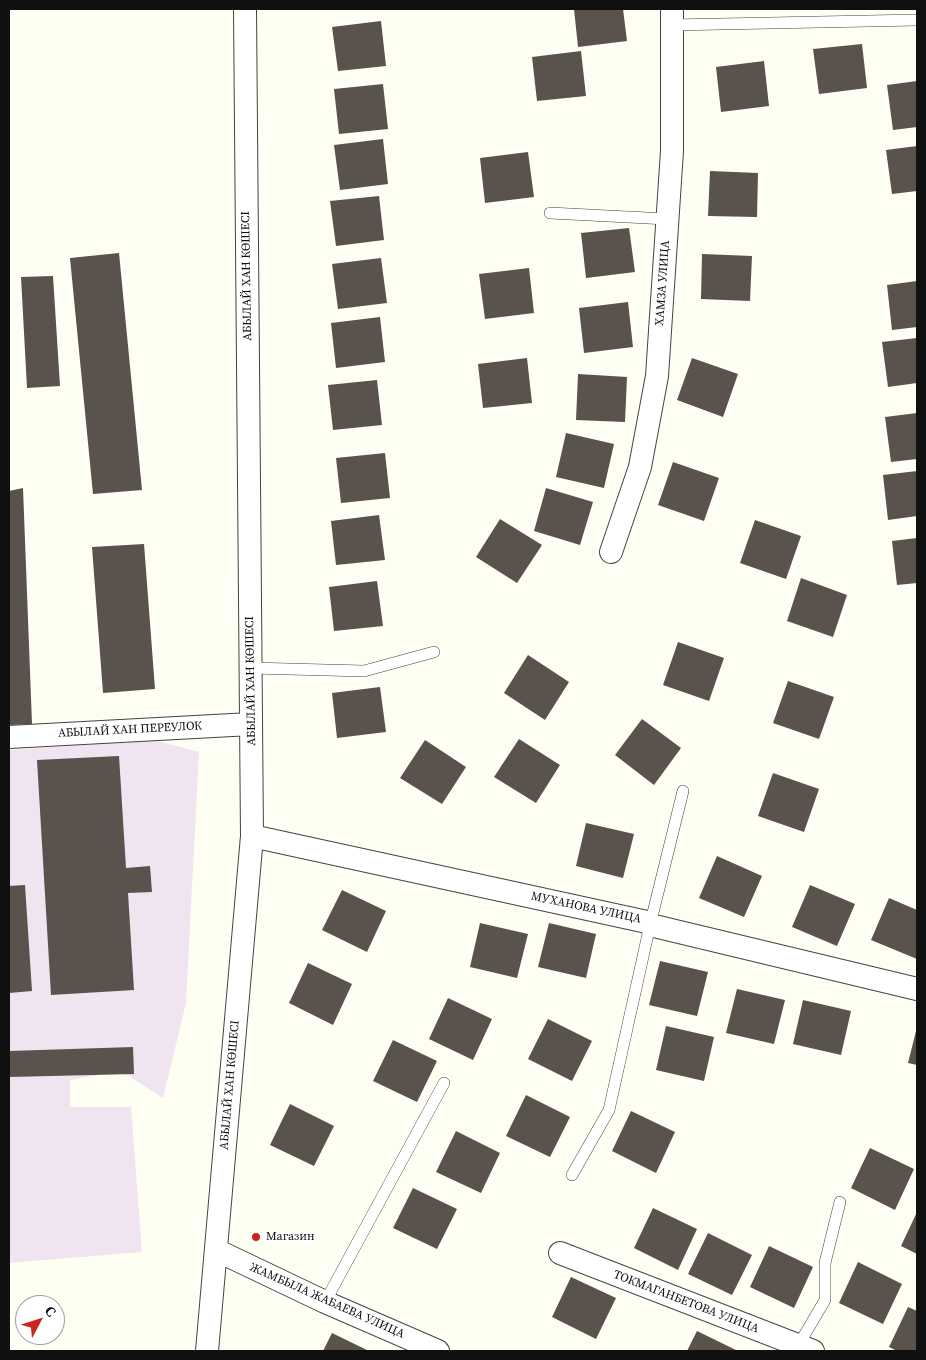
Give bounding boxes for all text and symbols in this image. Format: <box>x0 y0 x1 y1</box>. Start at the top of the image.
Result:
street label: АБЫЛАЙ ХАН КӨШЕСІ <box>239 211 255 341</box>
street label: ХАМЗА УЛИЦА <box>653 240 673 326</box>
street label: АБЫЛАЙ ХАН КӨШЕСІ <box>243 616 259 746</box>
street label: АБЫЛАЙ ХАН ПЕРЕУЛОК <box>58 719 202 741</box>
street label: МУХАНОВА УЛИЦА <box>530 889 642 927</box>
street label: АБЫЛАЙ ХАН КӨШЕСІ <box>217 1020 243 1150</box>
place label: Магазин <box>266 1230 315 1244</box>
marker: Магазин <box>250 1231 262 1243</box>
street label: ЖАМБЫЛА ЖАБАЕВА УЛИЦА <box>247 1260 407 1342</box>
street label: ТОКМАГАНБЕТОВА УЛИЦА <box>611 1268 761 1336</box>
north arrow <box>15 1295 65 1345</box>
text: С <box>40 1301 61 1321</box>

